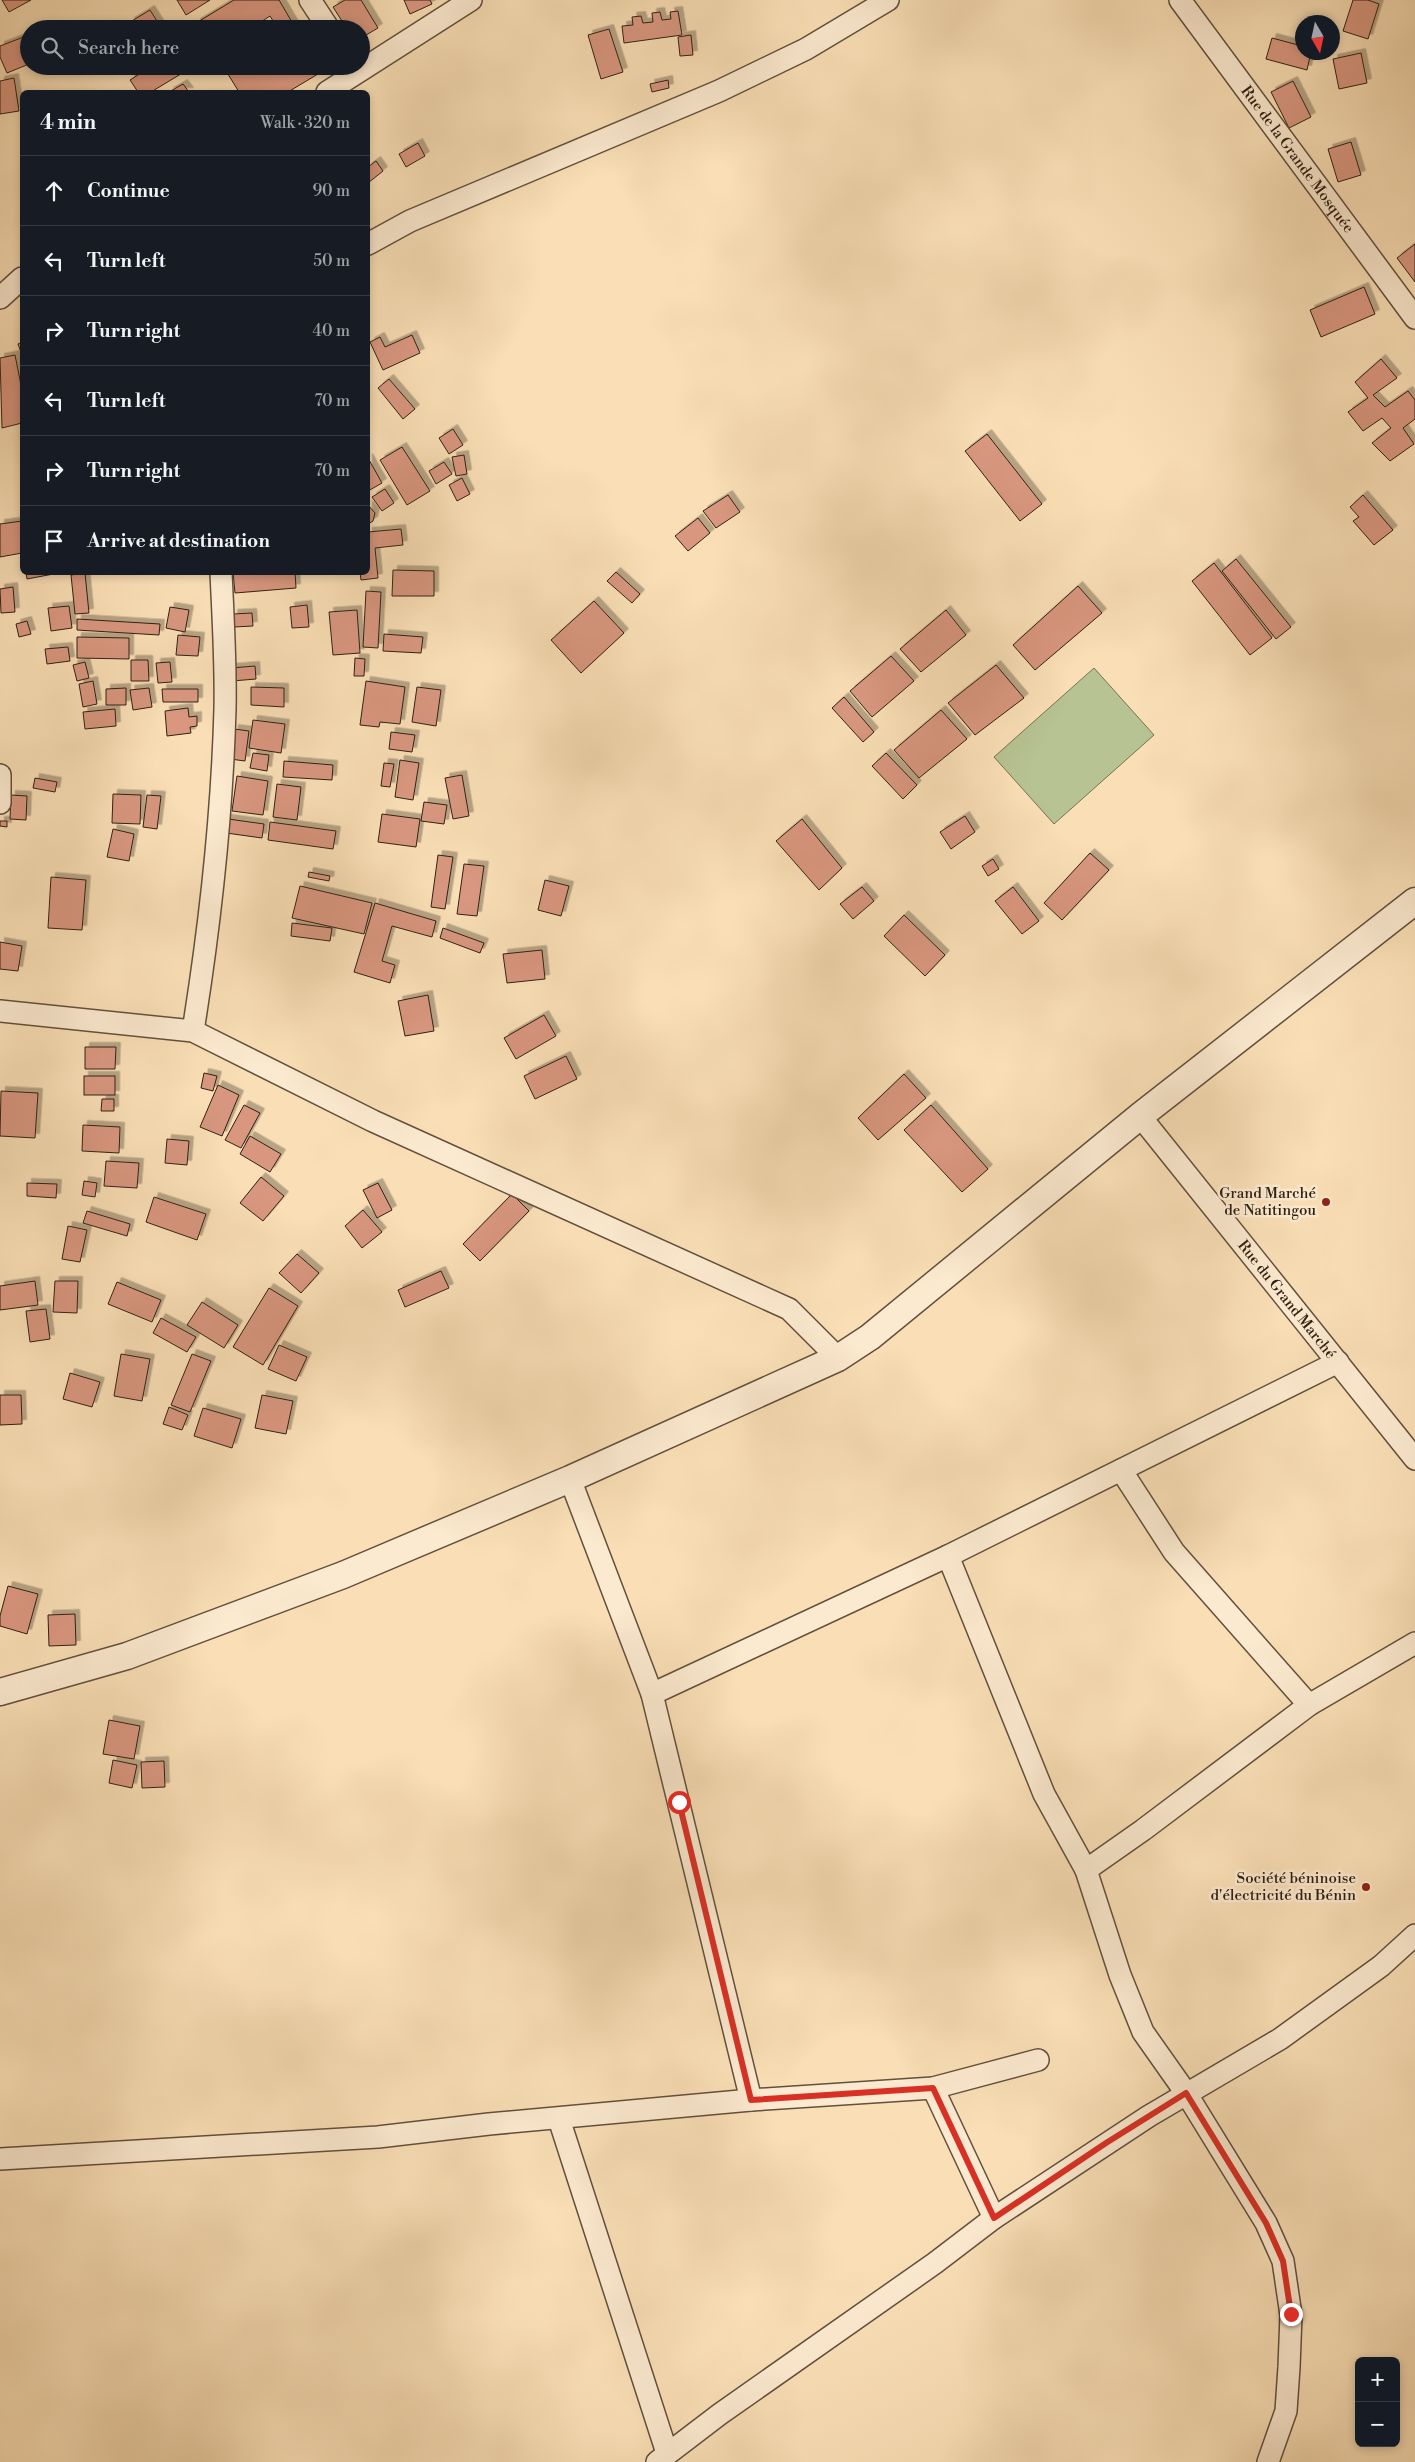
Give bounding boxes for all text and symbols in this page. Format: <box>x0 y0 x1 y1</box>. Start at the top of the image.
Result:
north arrow <box>1295 15 1340 60</box>
search box <box>20 20 370 75</box>
icon: search <box>38 34 66 62</box>
text: Search here <box>78 36 179 60</box>
street label: Rue de la Grande Mosquée <box>1237 82 1358 237</box>
text: 4 min <box>40 110 96 136</box>
text: Walk · 320 m <box>260 113 350 133</box>
icon: ahead <box>40 177 68 205</box>
text: Continue <box>87 179 170 203</box>
text: 90 m <box>312 181 350 201</box>
icon: left <box>40 247 68 275</box>
text: Turn left <box>87 249 166 273</box>
text: 50 m <box>313 251 350 271</box>
icon: right <box>40 317 68 345</box>
text: Turn right <box>87 319 180 343</box>
text: 40 m <box>313 321 350 341</box>
icon: left <box>40 387 68 415</box>
text: Turn left <box>87 389 166 413</box>
text: 70 m <box>314 391 350 411</box>
icon: right <box>40 457 68 485</box>
text: Turn right <box>87 459 180 483</box>
text: 70 m <box>314 461 350 481</box>
icon: arrive <box>40 527 68 555</box>
text: Arrive at destination <box>87 529 270 553</box>
place label: Grand Marché de Natitingou <box>1219 1184 1316 1220</box>
marker: Grand Marché de Natitingou <box>1320 1196 1332 1208</box>
street label: Rue du Grand Marché <box>1233 1237 1340 1363</box>
route start <box>668 1791 691 1814</box>
place label: Société béninoise d'électricité du Bénin <box>1211 1869 1356 1905</box>
marker: Société béninoise d'électricité du Bénin <box>1360 1881 1372 1893</box>
route end <box>1280 2303 1303 2326</box>
map controls <box>1355 2357 1400 2447</box>
button: + <box>1355 2357 1400 2402</box>
button: − <box>1355 2402 1400 2447</box>

